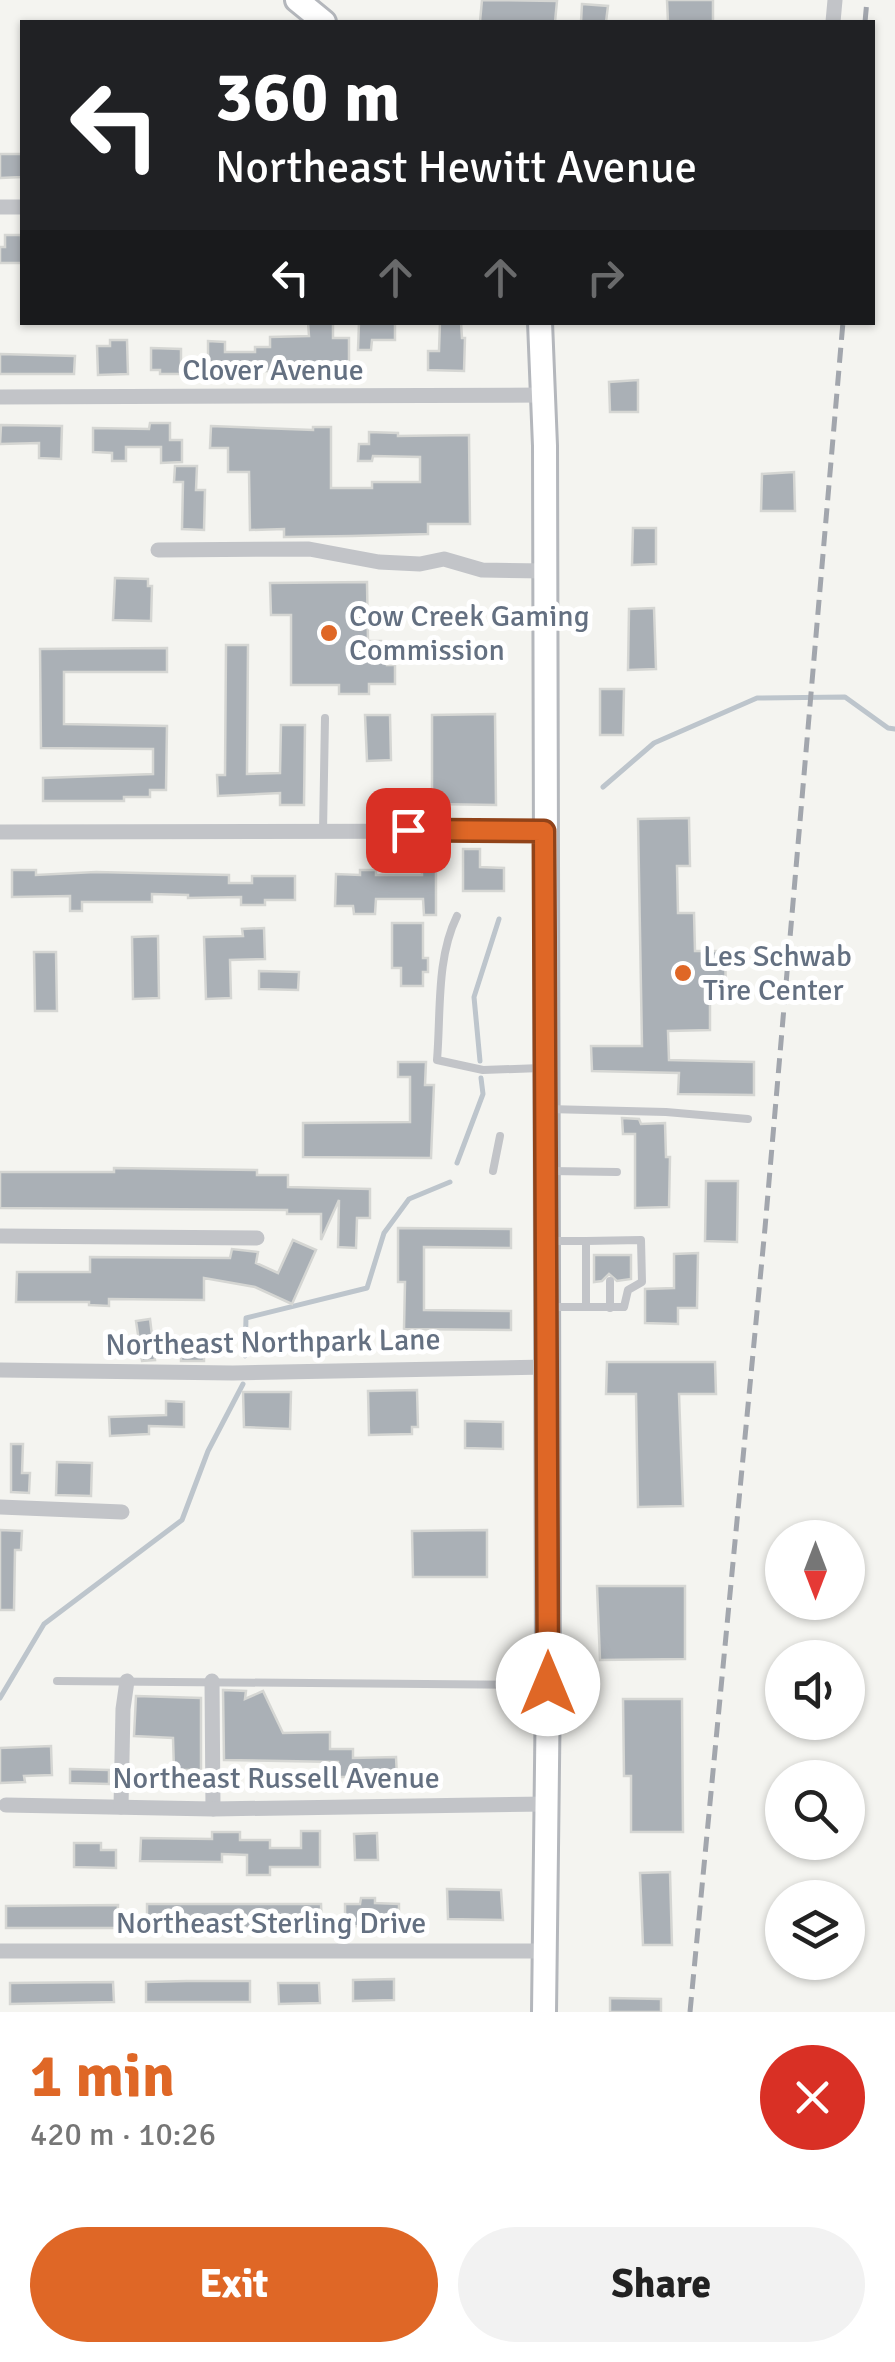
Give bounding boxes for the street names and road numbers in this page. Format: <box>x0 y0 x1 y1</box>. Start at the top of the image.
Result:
street label: Clover Avenue <box>182 352 364 389</box>
street label: Northeast Northpark Lane <box>105 1321 441 1364</box>
street label: Northeast Russell Avenue <box>112 1760 440 1797</box>
street label: Northeast Sterling Drive <box>116 1905 426 1942</box>

